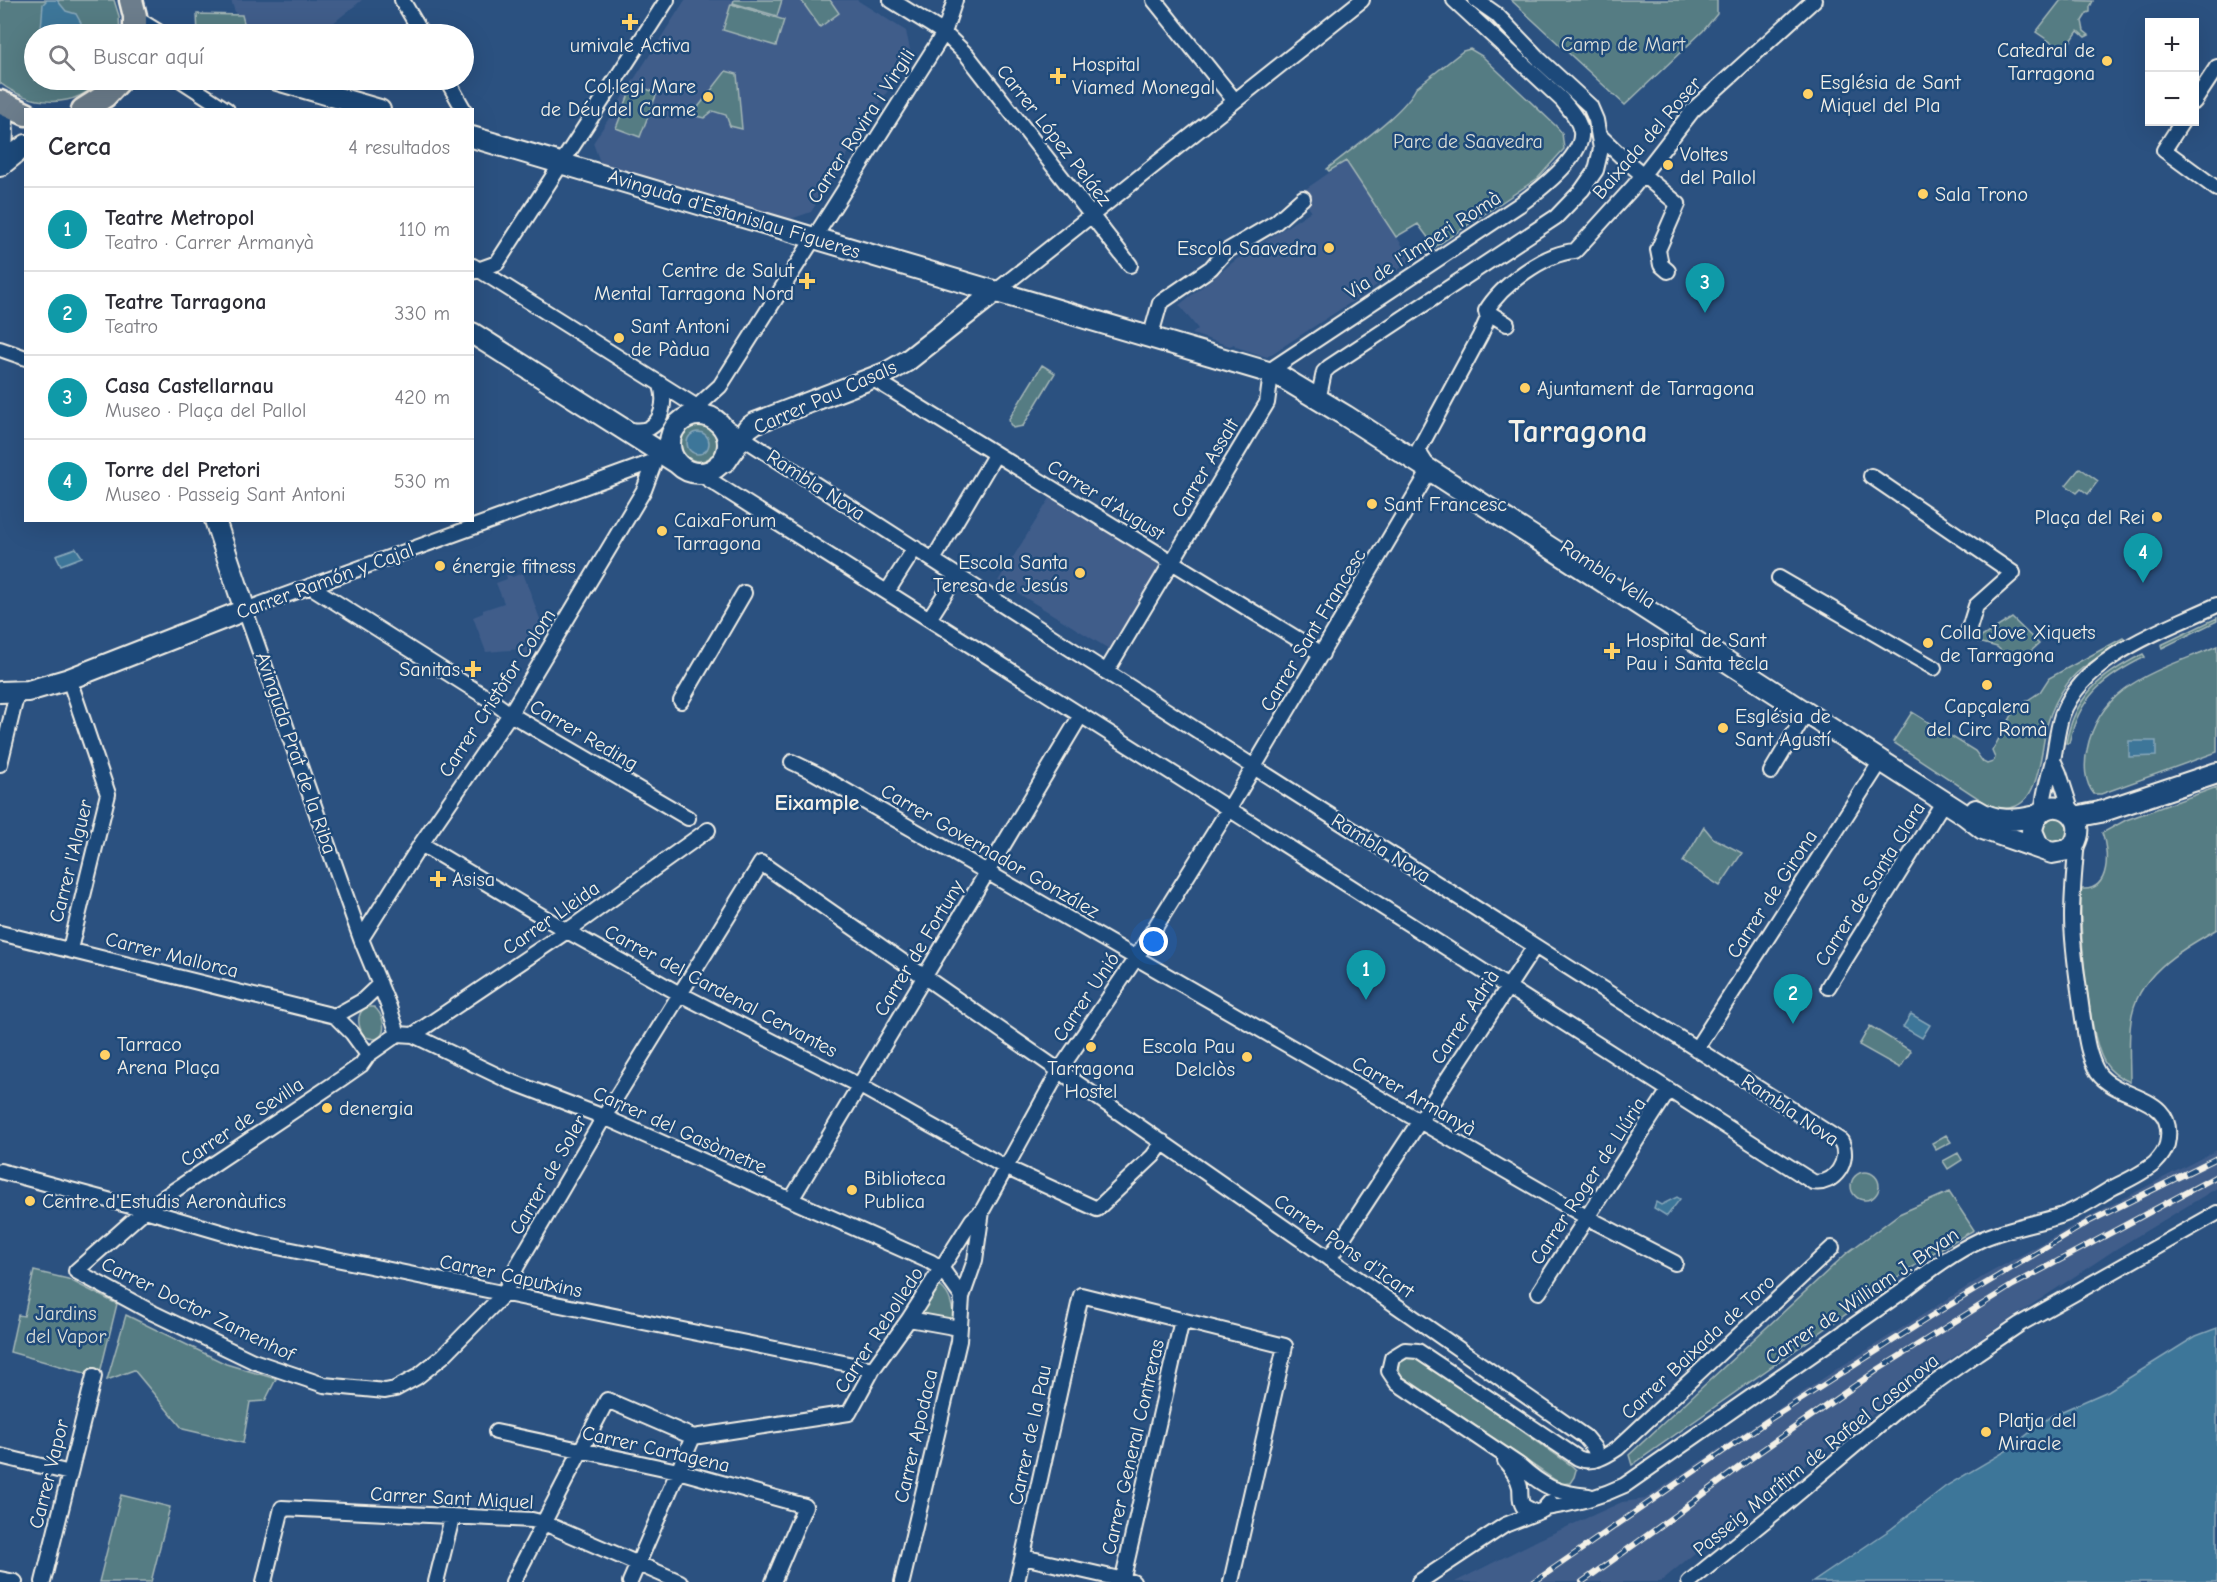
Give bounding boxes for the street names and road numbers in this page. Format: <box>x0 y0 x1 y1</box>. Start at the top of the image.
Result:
street label: Carrer Rovira i Virgili <box>802 44 920 208</box>
street label: Carrer López Peláez <box>992 60 1116 210</box>
street label: Baixada del Roser <box>1588 72 1706 204</box>
street label: Avinguda d'Estanislau Figueres <box>605 165 863 263</box>
street label: Via de l'Imperi Romà <box>1341 186 1505 304</box>
street label: Carrer Pau Casals <box>750 355 900 439</box>
street label: Carrer Assalt <box>1166 413 1244 522</box>
street label: Rambla Nova <box>763 445 869 525</box>
street label: Carrer d'August <box>1043 455 1170 546</box>
street label: Rambla Vella <box>1556 535 1660 613</box>
street label: Carrer Ramón y Cajal <box>233 538 417 624</box>
street label: Carrer Sant Francesc <box>1255 544 1371 715</box>
street label: Carrer Cristòfor Colom <box>434 604 560 782</box>
street label: Avinguda Prat de la Riba <box>251 649 341 857</box>
street label: Carrer Reding <box>526 695 642 775</box>
street label: Carrer Governador González <box>877 779 1103 923</box>
street label: Carrer l'Alguer <box>45 797 97 925</box>
street label: Carrer de Santa Clara <box>1810 798 1930 970</box>
street label: Rambla Nova <box>1327 808 1435 888</box>
street label: Carrer de Girona <box>1722 825 1822 963</box>
street label: Carrer Lleida <box>498 876 604 960</box>
street label: Carrer de Fortuny <box>869 876 969 1020</box>
street label: Carrer del Cardenal Cervantes <box>601 920 841 1062</box>
street label: Carrer Mallorca <box>103 927 241 983</box>
street label: Carrer Unió <box>1048 948 1124 1046</box>
street label: Carrer Adrià <box>1426 966 1504 1068</box>
street label: Carrer Armanyà <box>1348 1051 1480 1141</box>
street label: Rambla Nova <box>1737 1069 1843 1151</box>
street label: Carrer de Sevilla <box>176 1072 308 1172</box>
street label: Carrer del Gasòmetre <box>590 1081 770 1179</box>
street label: Carrer Roger de Llúria <box>1525 1093 1651 1269</box>
street label: Carrer de Soler <box>505 1111 591 1239</box>
street label: Carrer Pons d'Icart <box>1270 1189 1420 1304</box>
street label: Carrer de William J. Bryan <box>1761 1223 1963 1369</box>
street label: Carrer Caputxins <box>438 1250 584 1302</box>
street label: Carrer Doctor Zamenhof <box>98 1252 300 1366</box>
street label: Carrer Rebolledo <box>830 1263 928 1397</box>
street label: Carrer Baixada de Toro <box>1616 1270 1780 1424</box>
street label: Carrer General Contreras <box>1097 1337 1169 1557</box>
street label: Passeig Marítim de Rafael Casanova <box>1689 1349 1943 1561</box>
street label: Carrer de la Pau <box>1004 1363 1056 1507</box>
street label: Carrer Apodaca <box>889 1367 943 1505</box>
street label: Carrer Vapor <box>24 1417 74 1531</box>
street label: Carrer Cartagena <box>580 1421 732 1477</box>
street label: Carrer Sant Miquel <box>370 1482 534 1514</box>

